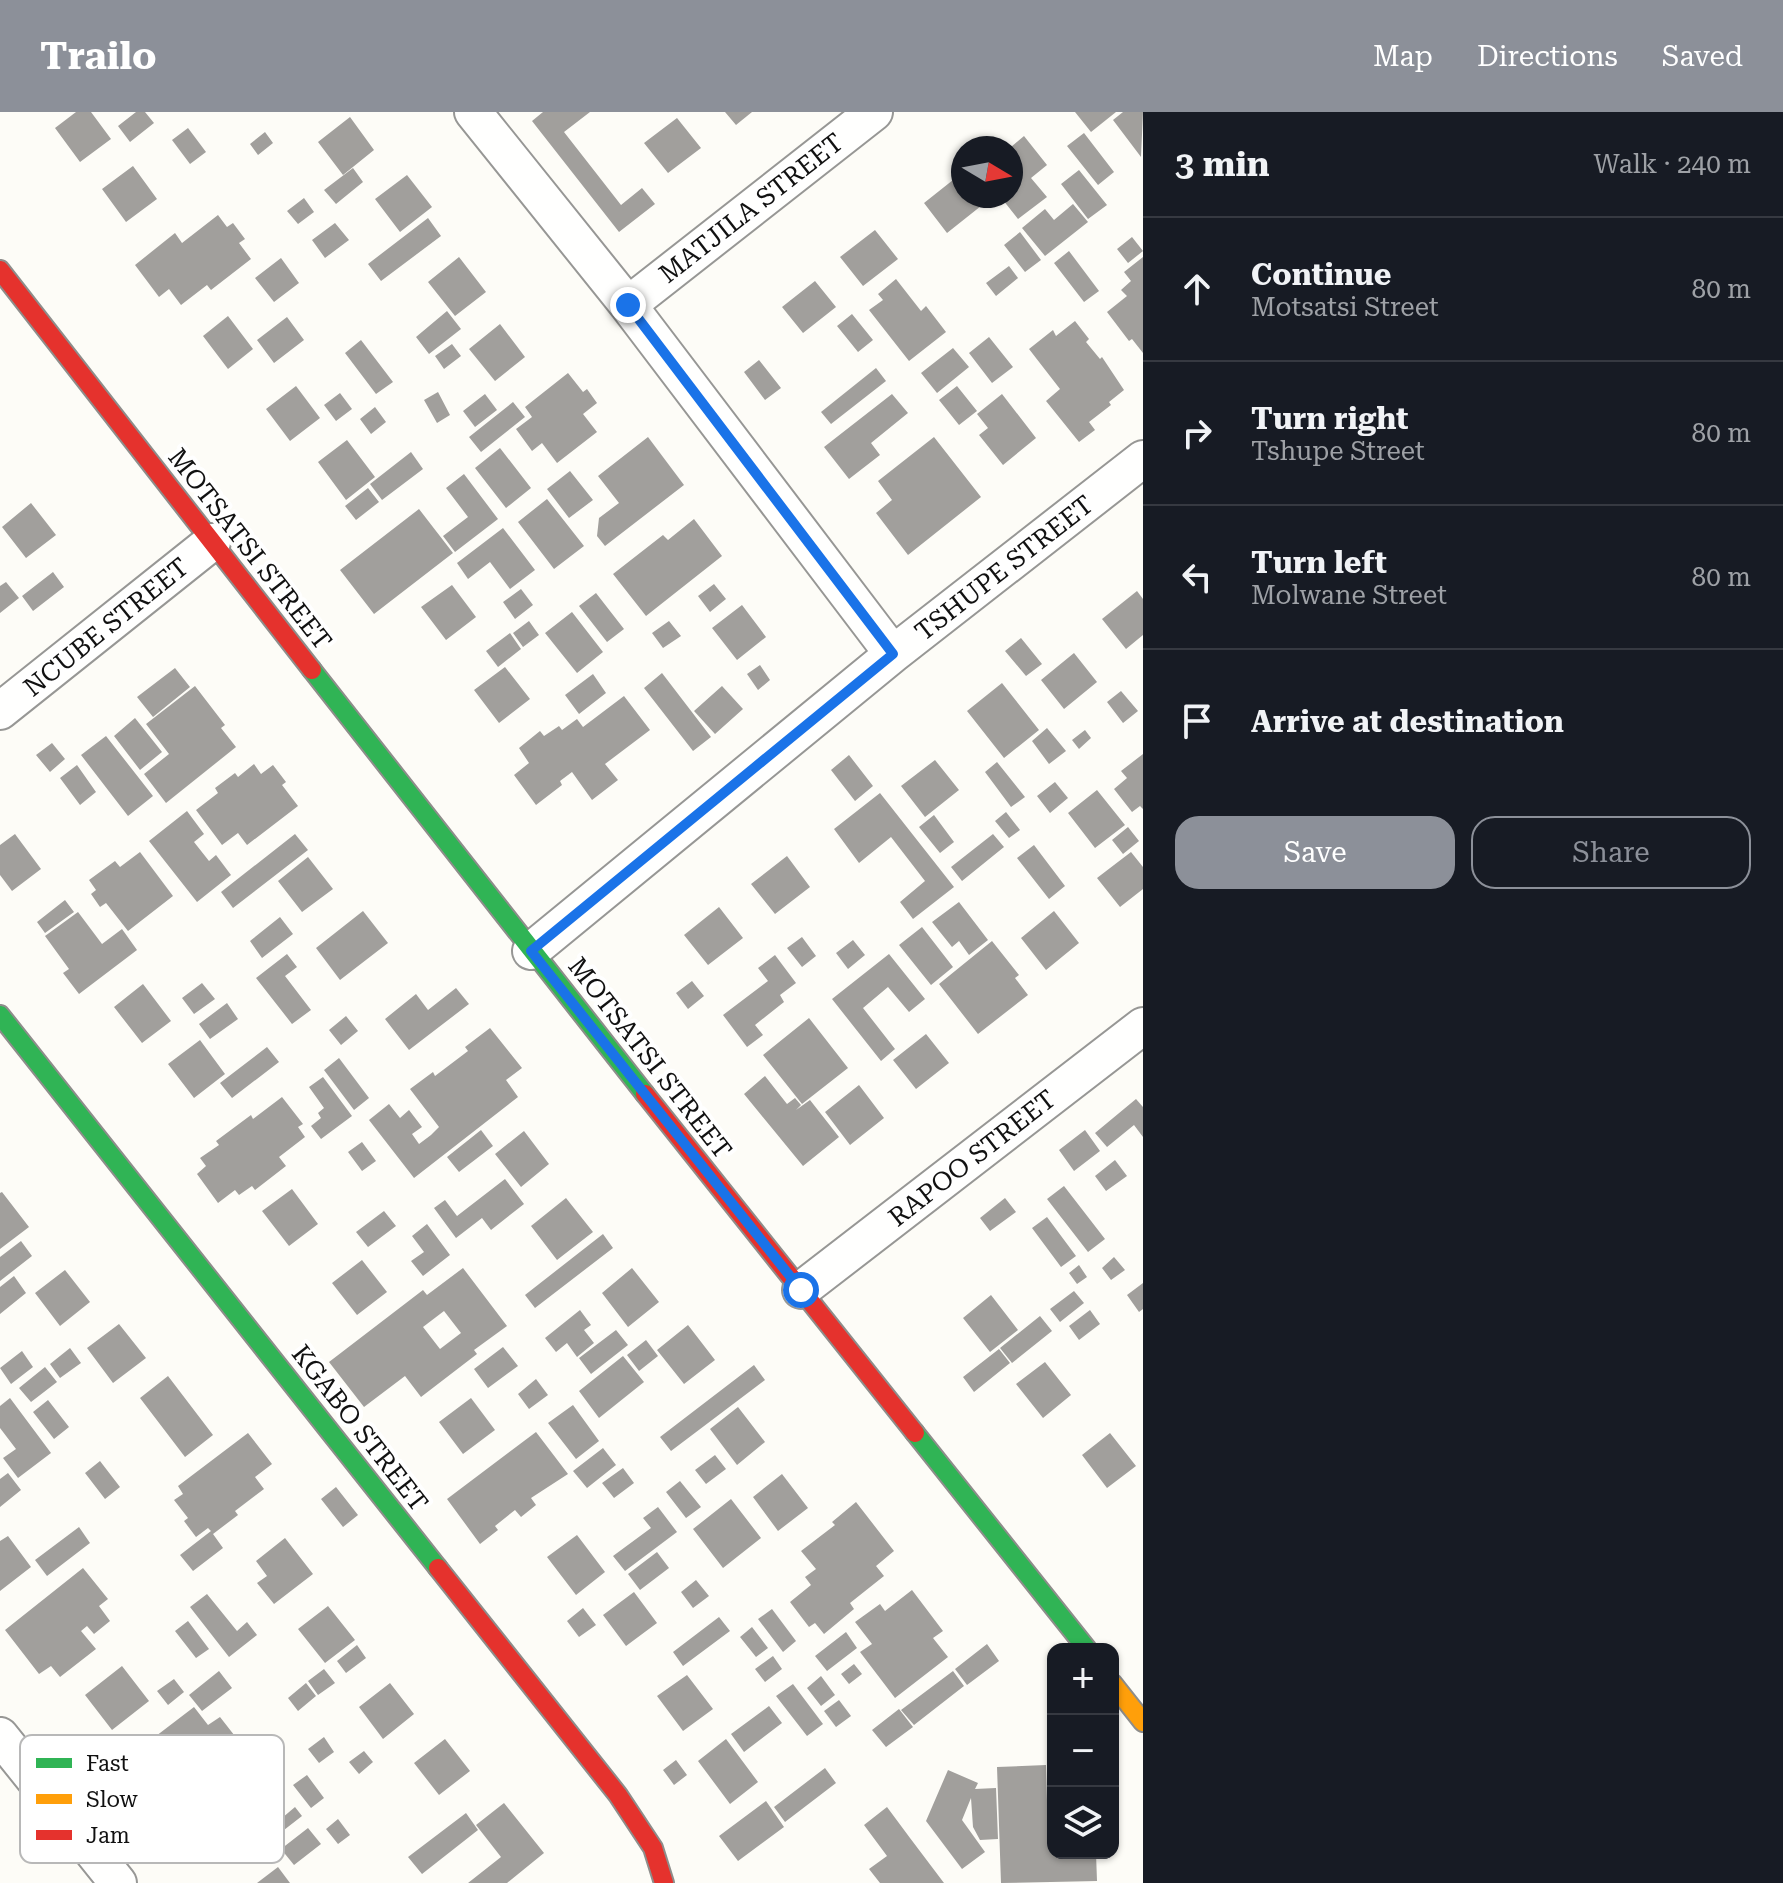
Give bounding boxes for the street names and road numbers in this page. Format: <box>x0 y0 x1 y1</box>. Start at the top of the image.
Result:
street label: MATJILA STREET <box>653 127 849 289</box>
street label: MOTSATSI STREET <box>162 442 338 656</box>
street label: TSHUPE STREET <box>909 489 1099 647</box>
street label: NCUBE STREET <box>18 552 194 702</box>
street label: MOTSATSI STREET <box>562 951 738 1165</box>
street label: RAPOO STREET <box>883 1084 1061 1232</box>
street label: KGABO STREET <box>286 1339 434 1517</box>

